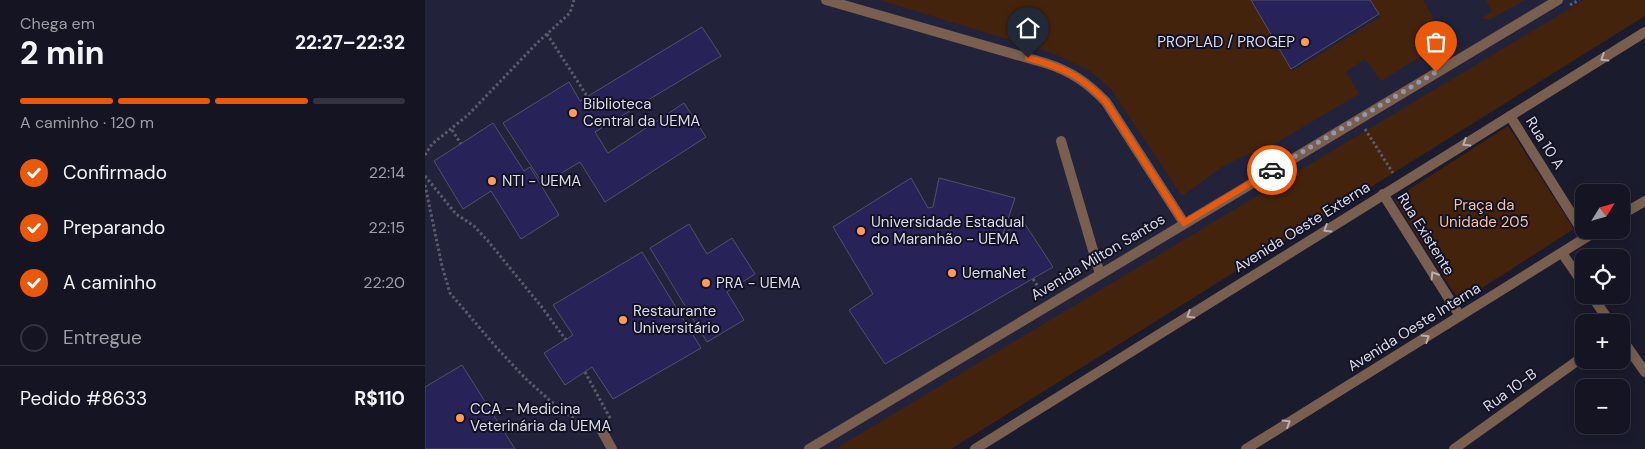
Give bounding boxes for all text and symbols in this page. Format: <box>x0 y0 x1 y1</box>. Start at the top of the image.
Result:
pin <box>1007 7 1049 58</box>
text: Chega em <box>20 13 95 34</box>
icon: home <box>1014 14 1042 42</box>
pin <box>1415 21 1457 72</box>
icon: bag <box>1422 28 1450 56</box>
text: 22:27–22:32 <box>295 30 405 55</box>
text: 2 min <box>20 32 105 74</box>
place label: PROPLAD / PROGEP <box>1157 32 1295 52</box>
marker: PROPLAD / PROGEP <box>1299 36 1311 48</box>
one-way arrow <box>1600 51 1609 61</box>
place label: Biblioteca Central da UEMA <box>583 94 700 131</box>
marker: Biblioteca Central da UEMA <box>567 107 579 119</box>
text: A caminho · 120 m <box>20 112 154 133</box>
street label: Rua 10 A <box>1521 113 1569 173</box>
one-way arrow <box>1462 137 1471 147</box>
courier <box>1247 145 1297 195</box>
icon: car <box>1258 156 1286 184</box>
icon: check <box>20 159 48 187</box>
text: Confirmado <box>63 160 167 185</box>
text: 22:14 <box>369 162 405 183</box>
place label: NTI - UEMA <box>502 171 581 191</box>
marker: NTI - UEMA <box>486 175 498 187</box>
street label: Avenida Oeste Externa <box>1230 177 1374 277</box>
north arrow <box>1575 184 1630 239</box>
map controls <box>1575 184 1630 434</box>
street label: Rua Existente <box>1393 189 1459 279</box>
park label: Praça da Unidade 205 <box>1439 195 1529 232</box>
street label: Avenida Milton Santos <box>1027 209 1169 305</box>
place label: Universidade Estadual do Maranhão - UEMA <box>871 212 1024 249</box>
icon: check <box>20 214 48 242</box>
text: Preparando <box>63 215 165 240</box>
text: 22:15 <box>369 217 405 238</box>
one-way arrow <box>1324 222 1333 232</box>
marker: Universidade Estadual do Maranhão - UEMA <box>855 225 867 237</box>
button: locate <box>1575 249 1630 304</box>
place label: UemaNet <box>962 263 1027 283</box>
marker: UemaNet <box>946 267 958 279</box>
icon: check <box>20 269 48 297</box>
text: A caminho <box>63 270 156 295</box>
one-way arrow <box>1430 271 1440 280</box>
text: 22:20 <box>363 272 405 293</box>
place label: PRA - UEMA <box>716 273 801 293</box>
marker: PRA - UEMA <box>700 277 712 289</box>
street label: Avenida Oeste Interna <box>1344 278 1484 376</box>
place label: Restaurante Universitário <box>633 301 720 338</box>
one-way arrow <box>1186 309 1195 319</box>
marker: Restaurante Universitário <box>617 314 629 326</box>
button: + <box>1575 314 1630 369</box>
text: Entregue <box>63 325 142 350</box>
one-way arrow <box>1420 335 1429 344</box>
street label: Rua 10-B <box>1479 364 1541 416</box>
button: − <box>1575 379 1630 434</box>
text: Pedido #8633 <box>20 386 147 411</box>
text: R$110 <box>354 386 405 411</box>
place label: CCA - Medicina Veterinária da UEMA <box>470 399 611 436</box>
marker: CCA - Medicina Veterinária da UEMA <box>454 412 466 424</box>
one-way arrow <box>1282 420 1291 430</box>

